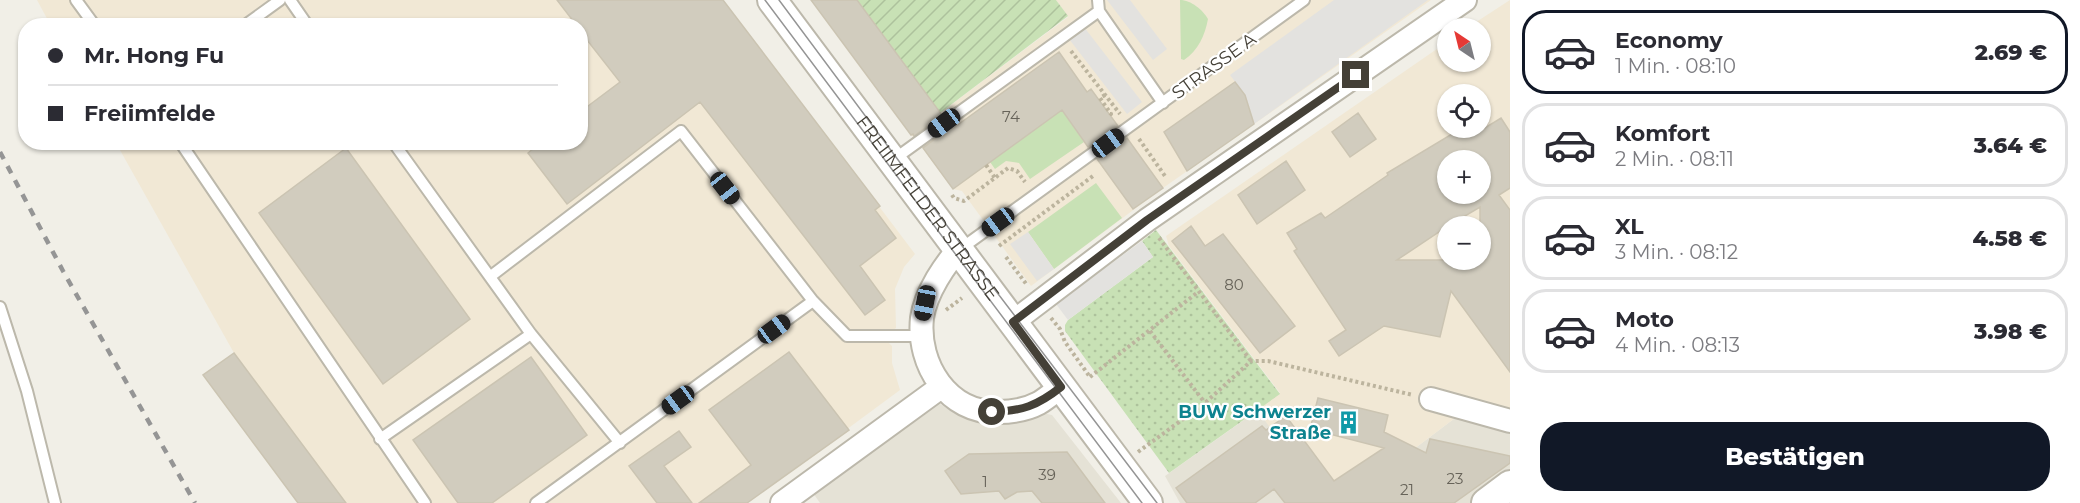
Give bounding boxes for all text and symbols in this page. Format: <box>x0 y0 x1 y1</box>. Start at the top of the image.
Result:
north arrow <box>1437 18 1491 72</box>
map controls <box>1437 18 1491 270</box>
icon: car <box>1543 25 1597 79</box>
text: Economy <box>1615 27 1723 54</box>
street label: STRASSE A <box>1168 28 1261 104</box>
text: 2.69 € <box>1975 39 2047 66</box>
text: Mr. Hong Fu <box>84 42 224 69</box>
text: 1 Min. · 08:10 <box>1615 54 1736 78</box>
route end <box>1342 61 1369 88</box>
button: locate <box>1437 84 1491 138</box>
text: Freiimfelde <box>84 100 215 127</box>
car <box>924 105 964 141</box>
house number: 74 <box>1002 107 1020 126</box>
street label: FREIIMFELDER STRASSE <box>852 112 1004 305</box>
icon: car <box>1543 118 1597 172</box>
text: Komfort <box>1615 120 1710 147</box>
car <box>1088 125 1128 161</box>
text: 3.64 € <box>1974 132 2047 159</box>
text: 2 Min. · 08:11 <box>1615 147 1734 171</box>
button: + <box>1437 150 1491 204</box>
car <box>707 168 743 208</box>
car <box>978 204 1018 240</box>
icon: car <box>1543 211 1597 265</box>
text: XL <box>1615 213 1644 240</box>
button: − <box>1437 216 1491 270</box>
text: 4.58 € <box>1972 225 2047 252</box>
text: 3 Min. · 08:12 <box>1615 240 1738 264</box>
house number: 80 <box>1224 275 1244 294</box>
car <box>913 284 937 322</box>
icon: car <box>1543 304 1597 358</box>
text: Moto <box>1615 306 1674 333</box>
car <box>754 311 794 347</box>
text: 3.98 € <box>1974 318 2047 345</box>
text: 4 Min. · 08:13 <box>1615 333 1740 357</box>
car <box>658 382 698 418</box>
route start <box>978 398 1005 425</box>
place label: BUW Schwerzer Straße <box>1178 401 1331 444</box>
building icon: BUW Schwerzer Straße <box>1336 409 1362 435</box>
button: Bestätigen <box>1540 422 2050 491</box>
house number: 39 <box>1038 465 1056 484</box>
house number: 23 <box>1447 469 1463 488</box>
house number: 1 <box>982 472 988 491</box>
house number: 21 <box>1400 480 1414 499</box>

